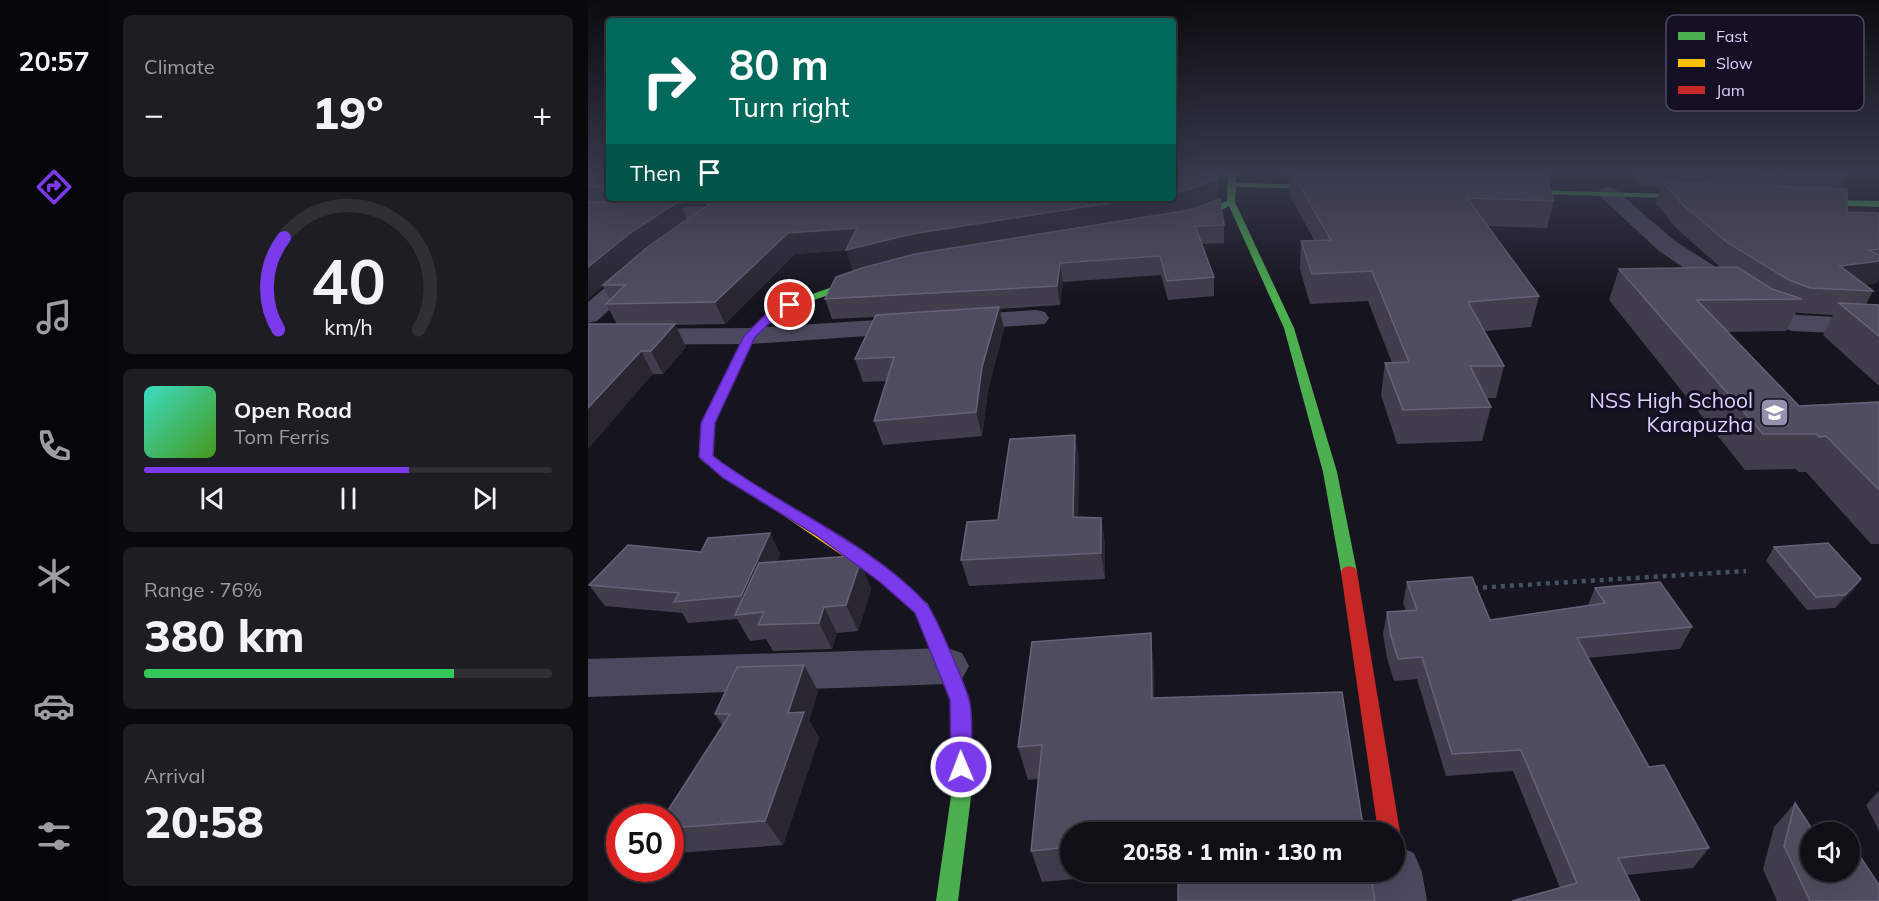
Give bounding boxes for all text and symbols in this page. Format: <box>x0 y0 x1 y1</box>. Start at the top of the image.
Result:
legend <box>1666 15 1864 111</box>
text: Fast <box>1716 26 1748 46</box>
text: 80 m <box>729 38 829 91</box>
icon: right <box>630 42 708 120</box>
text: 20:57 <box>18 44 90 78</box>
text: Slow <box>1716 53 1753 73</box>
text: Climate <box>144 54 215 79</box>
text: Jam <box>1716 80 1745 100</box>
text: 19° <box>312 84 384 140</box>
text: Turn right <box>729 90 849 124</box>
text: − <box>144 93 164 134</box>
text: + <box>532 93 552 134</box>
icon: arrive <box>693 156 726 189</box>
text: Then <box>630 159 681 187</box>
icon: directions <box>33 166 75 208</box>
text: 40 <box>311 241 385 320</box>
pin <box>764 279 815 330</box>
icon: arrive <box>773 288 806 321</box>
icon: music <box>33 296 75 338</box>
text: km/h <box>324 314 372 341</box>
place label: NSS High School Karapuzha <box>1589 387 1753 437</box>
text: Open Road <box>234 396 352 424</box>
school or university icon: NSS High School Karapuzha <box>1758 396 1790 428</box>
text: Tom Ferris <box>234 424 330 449</box>
icon: phone <box>33 425 75 467</box>
icon: previous <box>196 482 229 515</box>
icon: pause <box>332 482 365 515</box>
icon: next <box>468 482 501 515</box>
icon: climate <box>33 555 75 597</box>
text: Range · 76% <box>144 577 262 602</box>
text: 380 km <box>144 607 305 663</box>
icon: car <box>33 685 75 727</box>
position arrow <box>929 735 993 799</box>
text: Arrival <box>144 763 205 788</box>
text: 20:58 <box>144 793 264 849</box>
speed limit sign: 50 <box>606 804 684 882</box>
icon: filters <box>33 815 75 857</box>
map controls <box>1800 822 1860 882</box>
button: sound <box>1800 822 1860 882</box>
text: 20:58 · 1 min · 130 m <box>1123 838 1342 866</box>

